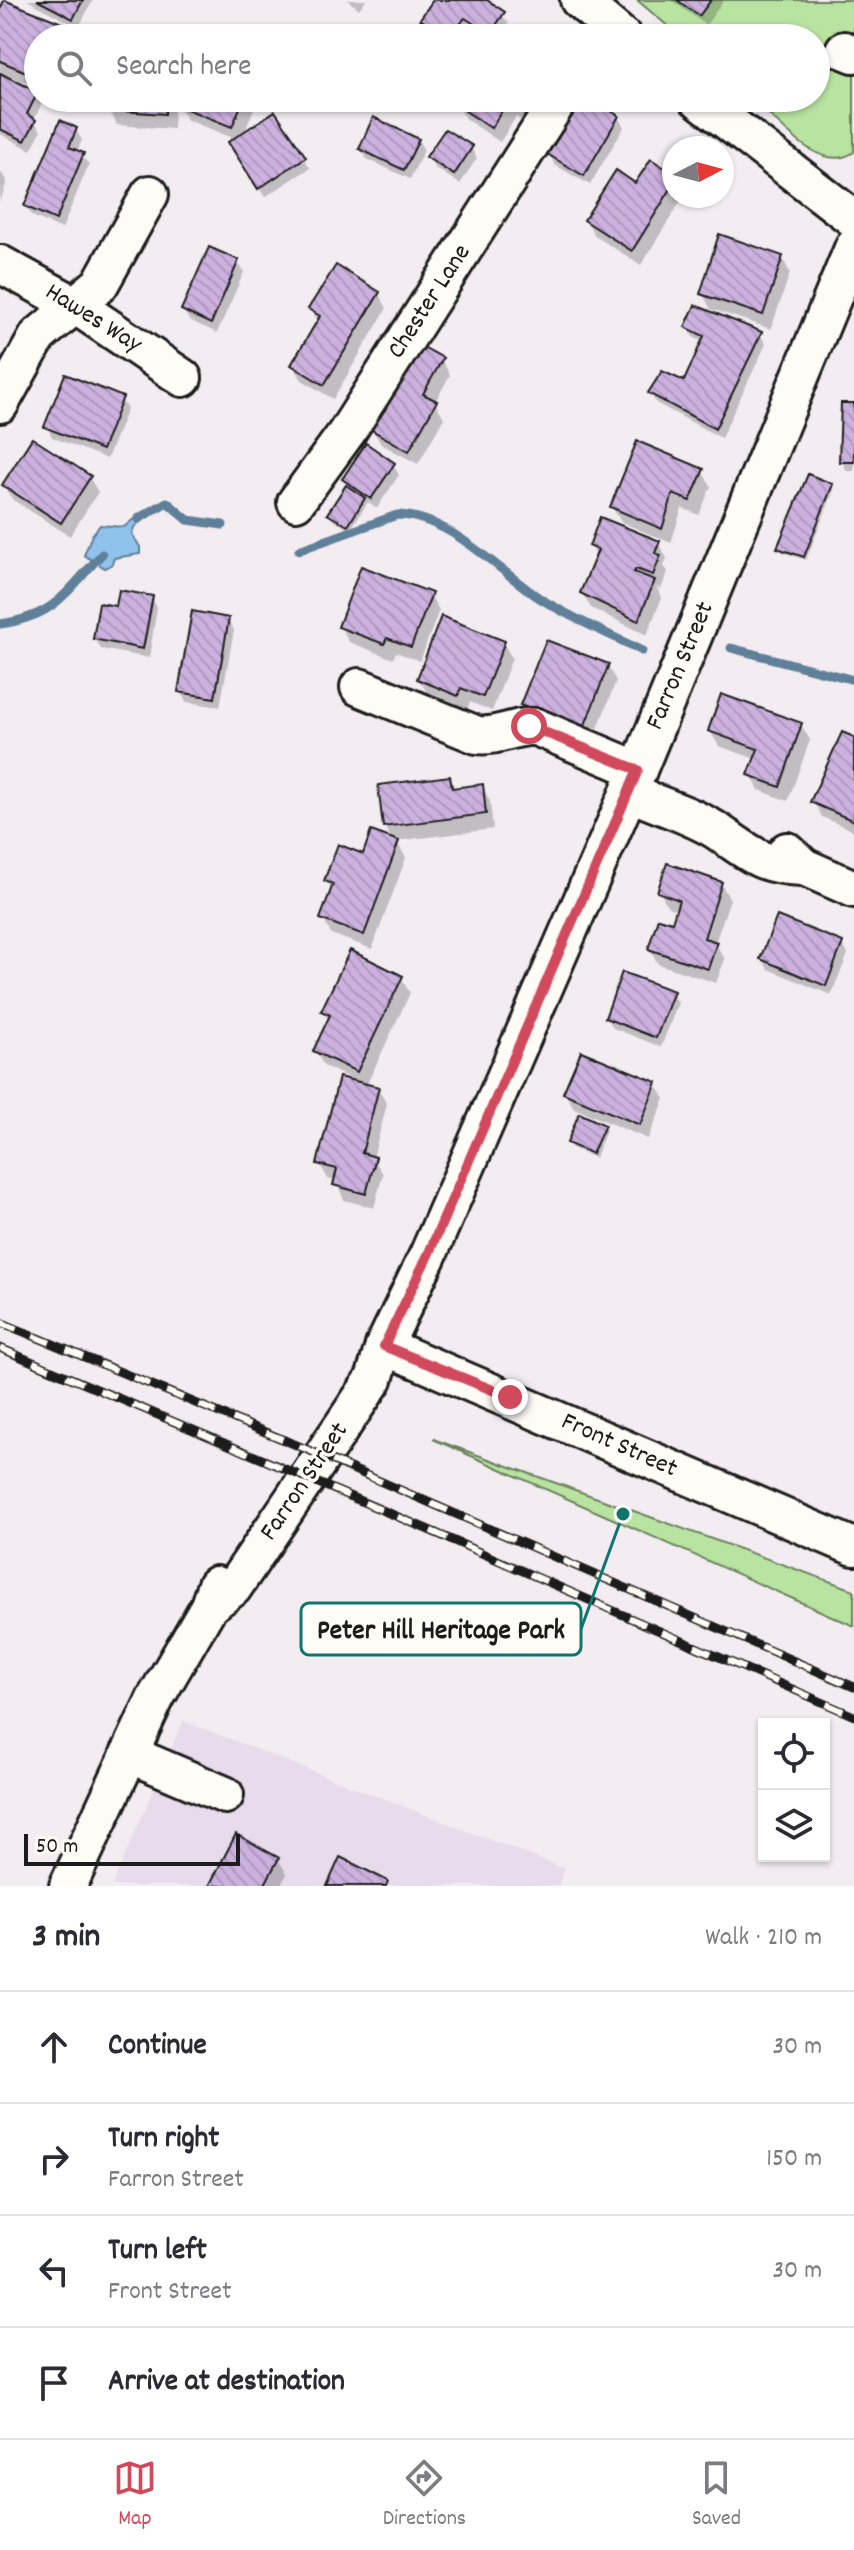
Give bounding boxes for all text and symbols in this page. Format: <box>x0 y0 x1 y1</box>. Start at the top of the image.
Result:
search box <box>24 24 830 112</box>
icon: search <box>52 46 96 90</box>
text: Search here <box>116 47 252 90</box>
north arrow <box>662 136 734 208</box>
street label: Chester Lane <box>379 237 481 367</box>
street label: Hawes Way <box>37 275 149 364</box>
street label: Farron Street <box>637 596 725 736</box>
route start <box>511 708 547 744</box>
route end <box>492 1379 528 1415</box>
street label: Front Street <box>555 1404 683 1488</box>
street label: Farron Street <box>252 1415 359 1549</box>
callout: Peter Hill Heritage Park <box>301 1603 581 1655</box>
text: Peter Hill Heritage Park <box>317 1613 565 1653</box>
map controls <box>758 1718 830 1862</box>
button: locate <box>758 1718 830 1790</box>
button: layers <box>758 1790 830 1862</box>
scale bar <box>24 1830 240 1866</box>
text: 50 m <box>36 1832 78 1863</box>
text: 3 min <box>32 1914 100 1963</box>
text: Walk · 210 m <box>705 1920 822 1957</box>
icon: ahead <box>32 2025 76 2069</box>
text: Continue <box>108 2026 207 2069</box>
text: 30 m <box>772 2029 822 2066</box>
text: Turn right <box>108 2119 219 2162</box>
icon: right <box>32 2137 76 2181</box>
text: 150 m <box>766 2141 822 2178</box>
text: Farron Street <box>108 2162 244 2199</box>
text: Turn left <box>108 2231 207 2274</box>
icon: left <box>32 2249 76 2293</box>
text: 30 m <box>772 2253 822 2290</box>
text: Front Street <box>108 2274 232 2311</box>
icon: arrive <box>32 2361 76 2405</box>
text: Arrive at destination <box>108 2362 345 2405</box>
tab: Map <box>113 2456 157 2535</box>
tab: Directions <box>383 2456 466 2535</box>
tab: Saved <box>692 2456 741 2535</box>

